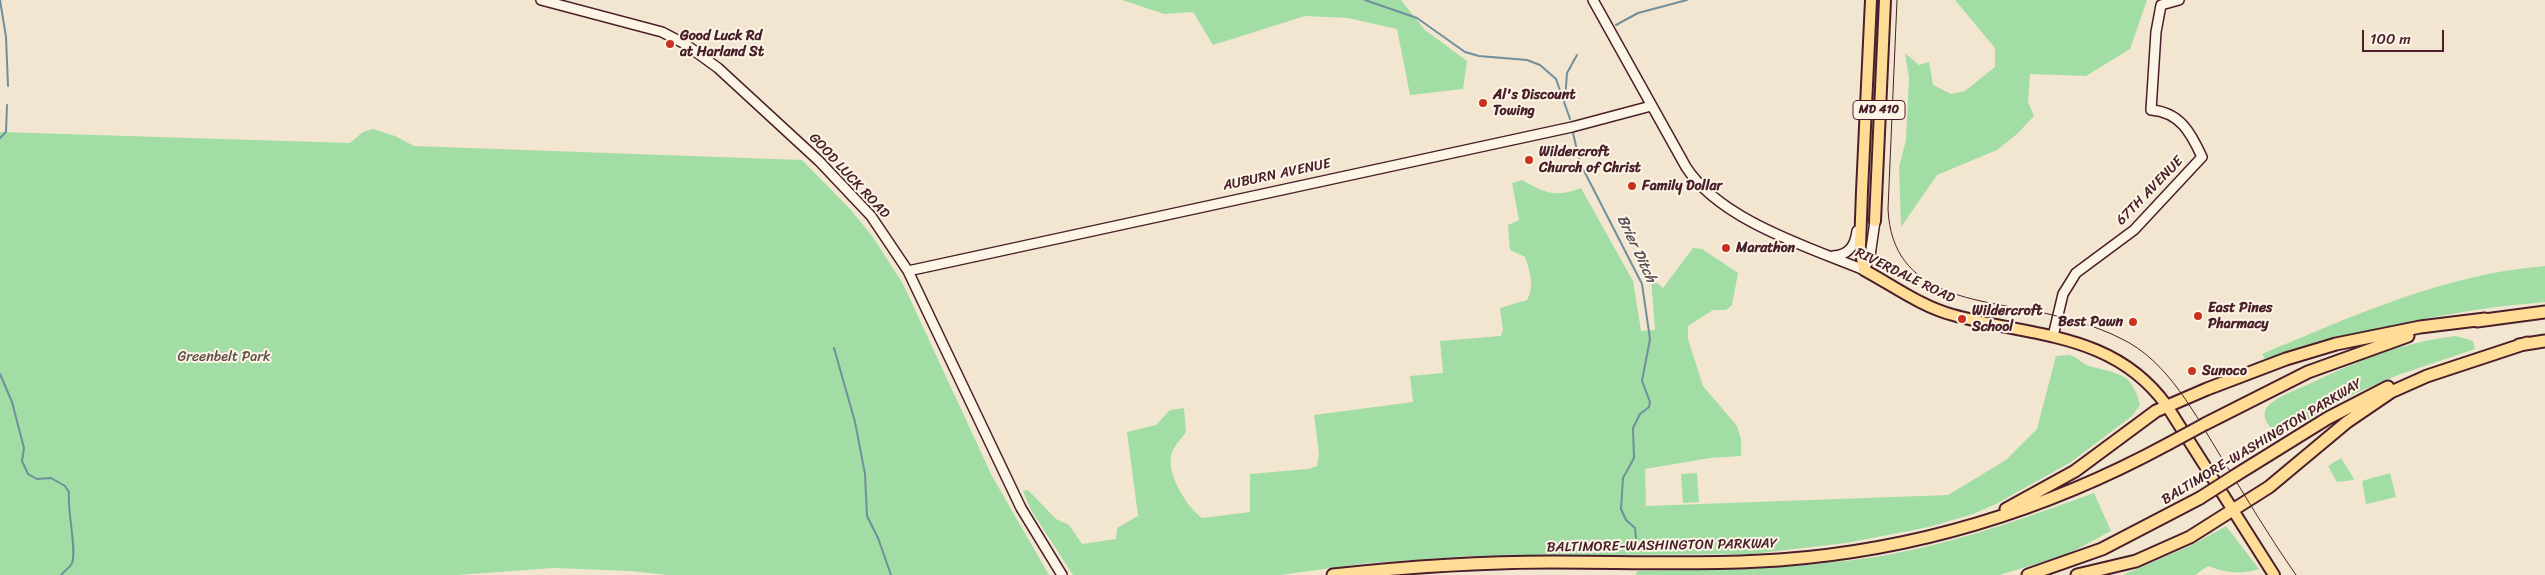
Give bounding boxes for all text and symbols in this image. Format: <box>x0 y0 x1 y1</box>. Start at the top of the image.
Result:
scale bar <box>2365 20 2448 52</box>
text: 100 m <box>2370 26 2411 52</box>
place label: Good Luck Rd at Harland St <box>680 28 764 60</box>
marker: Good Luck Rd at Harland St <box>664 38 676 50</box>
place label: Al's Discount Towing <box>1493 87 1576 120</box>
marker: Al's Discount Towing <box>1477 97 1489 109</box>
road number: MD 410 <box>1853 100 1905 120</box>
street label: GOOD LUCK ROAD <box>805 130 893 222</box>
place label: Wildercroft Church of Christ <box>1539 144 1641 176</box>
street label: 67TH AVENUE <box>2113 153 2187 229</box>
marker: Wildercroft Church of Christ <box>1523 154 1535 166</box>
street label: AUBURN AVENUE <box>1222 155 1332 195</box>
place label: Family Dollar <box>1642 178 1722 194</box>
marker: Family Dollar <box>1626 180 1638 192</box>
water label: Brier Ditch <box>1613 212 1659 286</box>
place label: Marathon <box>1736 240 1795 256</box>
marker: Marathon <box>1720 242 1732 254</box>
street label: RIVERDALE ROAD <box>1852 245 1958 307</box>
place label: East Pines Pharmacy <box>2208 300 2273 332</box>
place label: Wildercroft School <box>1972 303 2042 336</box>
marker: East Pines Pharmacy <box>2192 310 2204 322</box>
marker: Wildercroft School <box>1956 313 1968 325</box>
place label: Best Pawn <box>2058 314 2123 330</box>
marker: Best Pawn <box>2127 316 2139 328</box>
park label: Greenbelt Park <box>177 349 271 365</box>
place label: Sunoco <box>2202 363 2247 379</box>
marker: Sunoco <box>2186 365 2198 377</box>
street label: BALTIMORE-WASHINGTON PARKWAY <box>2159 375 2365 509</box>
street label: BALTIMORE-WASHINGTON PARKWAY <box>1546 536 1778 556</box>

